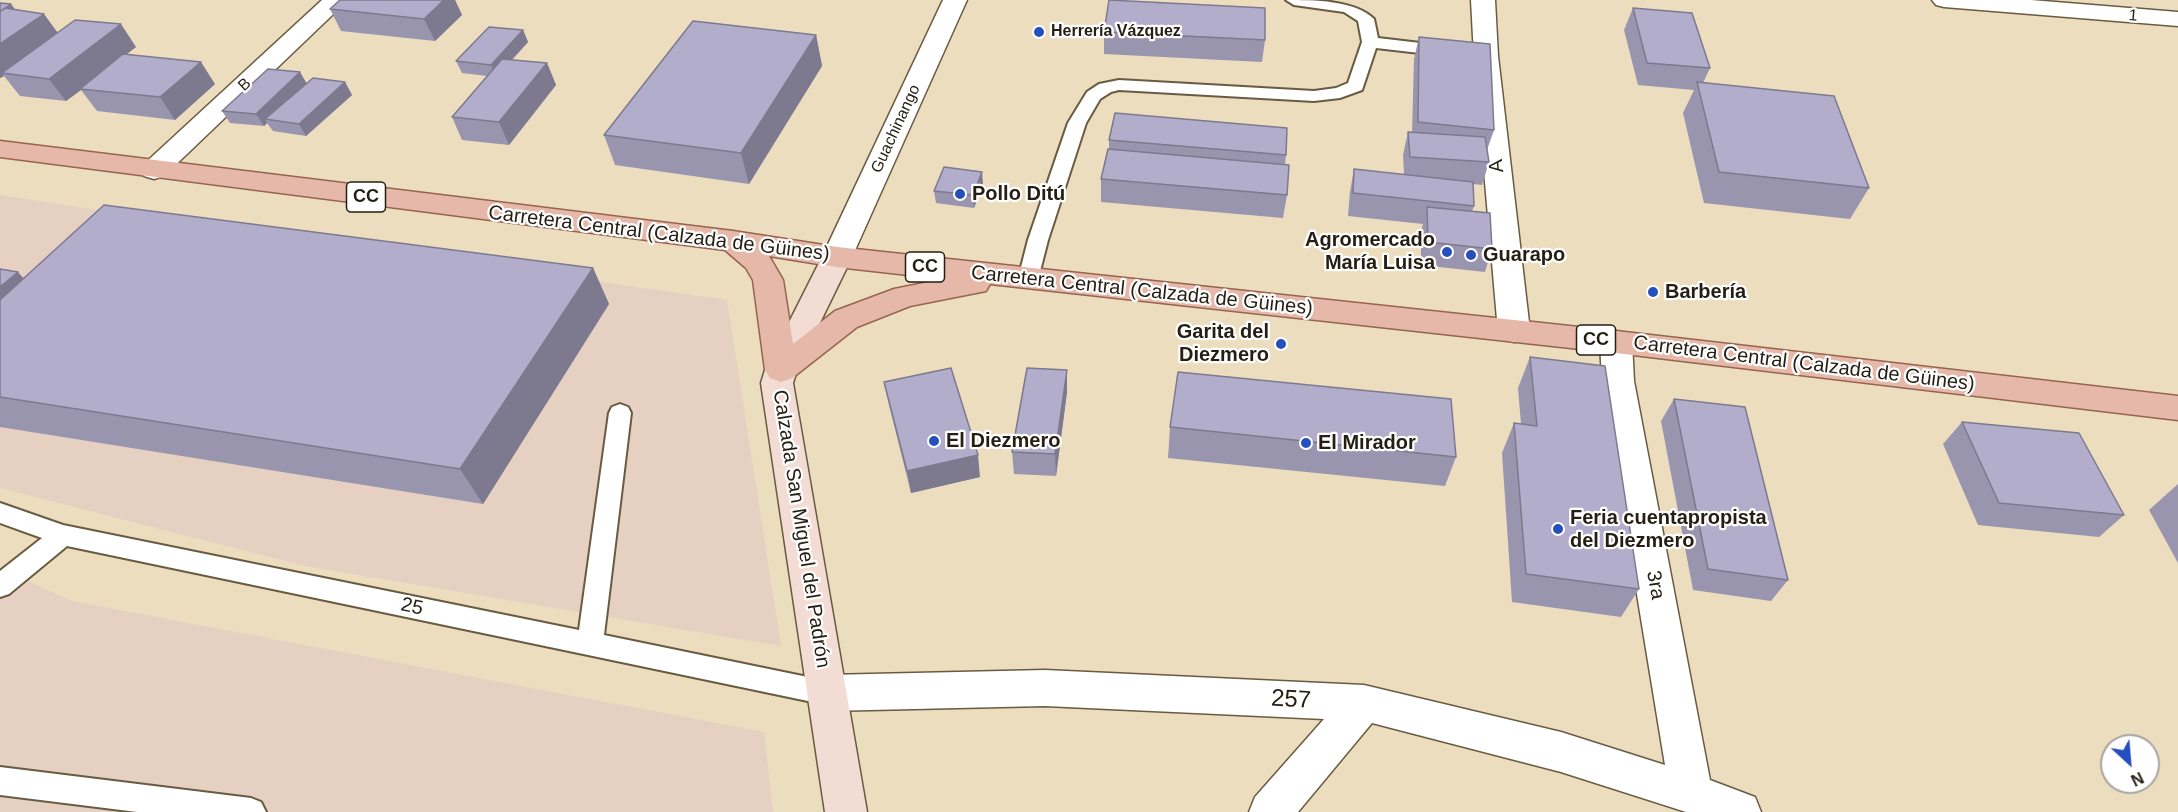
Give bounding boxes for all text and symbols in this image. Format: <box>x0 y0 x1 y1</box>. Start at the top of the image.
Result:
street label: 1 <box>2128 6 2138 26</box>
place label: Herrería Vázquez <box>1051 22 1181 42</box>
marker: Herrería Vázquez <box>1032 25 1046 39</box>
street label: B <box>235 74 255 96</box>
street label: Guachinango <box>867 82 925 176</box>
street label: A <box>1484 158 1510 174</box>
road number: CC <box>346 182 386 212</box>
place label: Pollo Ditú <box>972 182 1065 206</box>
marker: Pollo Ditú <box>953 187 967 201</box>
street label: Carretera Central (Calzada de Güines) <box>487 201 831 267</box>
place label: Agromercado María Luisa <box>1305 228 1435 275</box>
place label: Guarapo <box>1483 243 1565 267</box>
marker: Agromercado María Luisa <box>1440 245 1454 259</box>
marker: Guarapo <box>1464 248 1478 262</box>
road number: CC <box>906 252 944 282</box>
street label: Carretera Central (Calzada de Güines) <box>970 261 1314 321</box>
place label: Barbería <box>1665 280 1746 304</box>
marker: Barbería <box>1646 285 1660 299</box>
place label: Garita del Diezmero <box>1177 320 1269 367</box>
road number: CC <box>1576 325 1616 355</box>
street label: Carretera Central (Calzada de Güines) <box>1632 331 1976 397</box>
marker: Garita del Diezmero <box>1274 337 1288 351</box>
street label: Calzada San Miguel del Padrón <box>767 388 835 670</box>
place label: El Diezmero <box>946 429 1060 453</box>
place label: El Mirador <box>1318 431 1416 455</box>
marker: El Diezmero <box>927 434 941 448</box>
marker: El Mirador <box>1299 436 1313 450</box>
place label: Feria cuentapropista del Diezmero <box>1570 506 1767 553</box>
marker: Feria cuentapropista del Diezmero <box>1551 522 1565 536</box>
street label: 3ra <box>1641 569 1669 601</box>
street label: 25 <box>399 593 425 621</box>
street label: 257 <box>1270 685 1312 715</box>
north arrow <box>2100 734 2160 794</box>
text: N <box>2128 769 2146 789</box>

